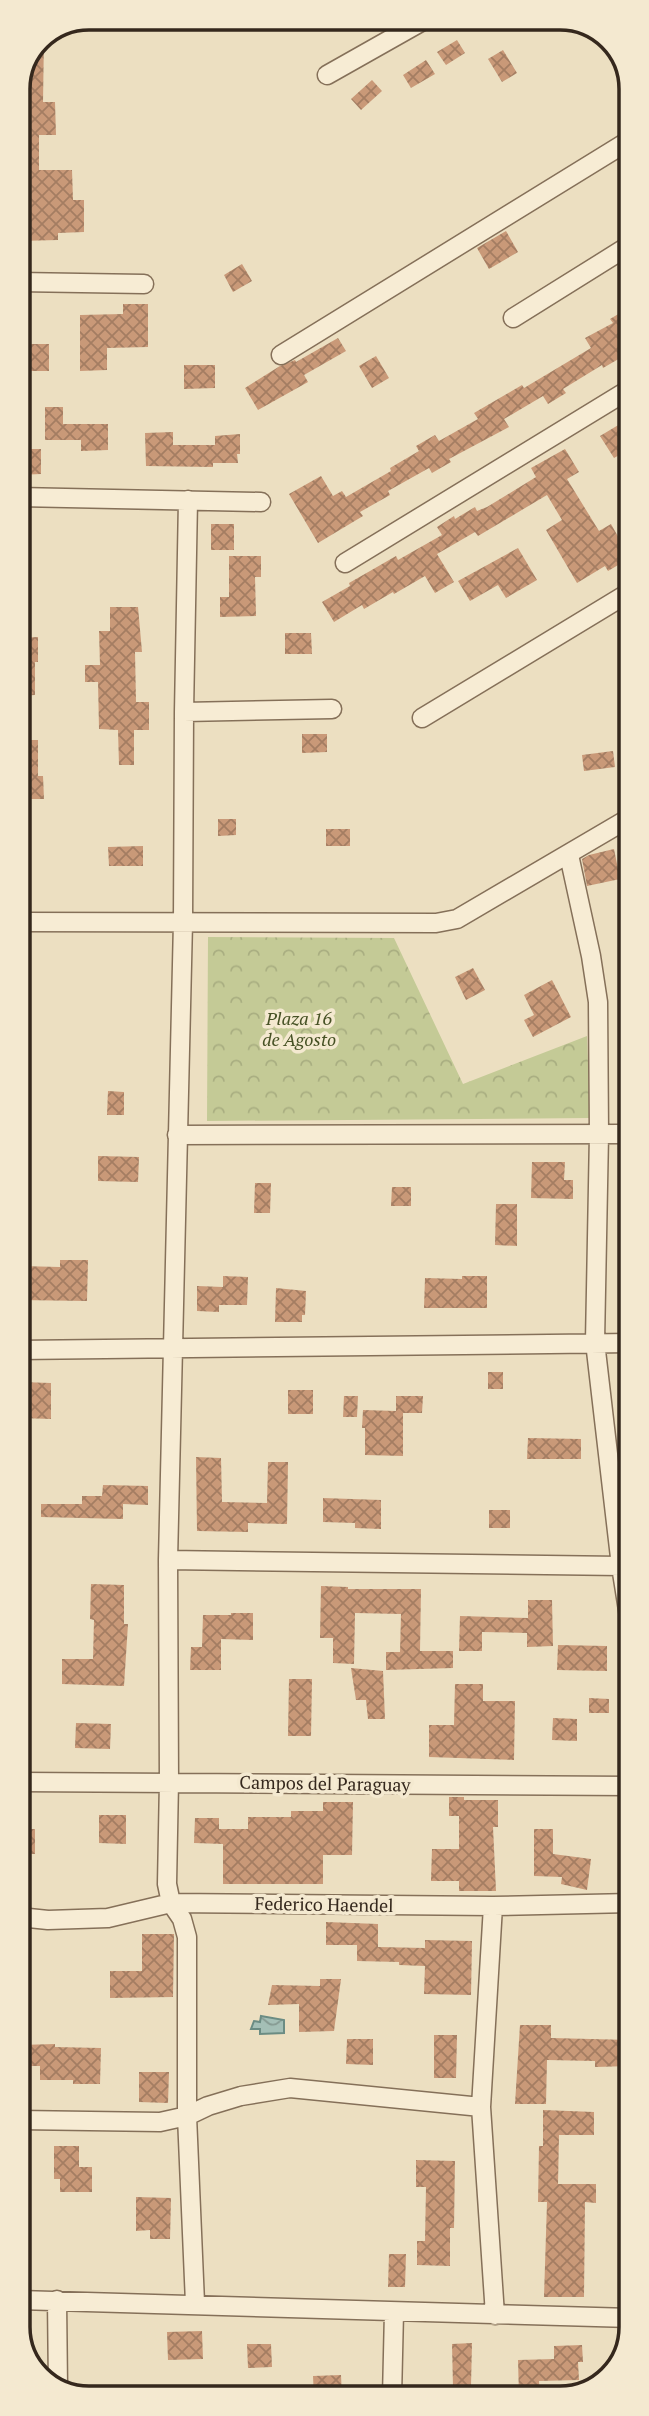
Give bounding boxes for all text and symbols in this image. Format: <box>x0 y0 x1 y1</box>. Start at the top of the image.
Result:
park label: Plaza 16 de Agosto <box>262 1006 336 1051</box>
street label: Campos del Paraguay <box>239 1770 412 1797</box>
street label: Federico Haendel <box>254 1891 394 1917</box>

